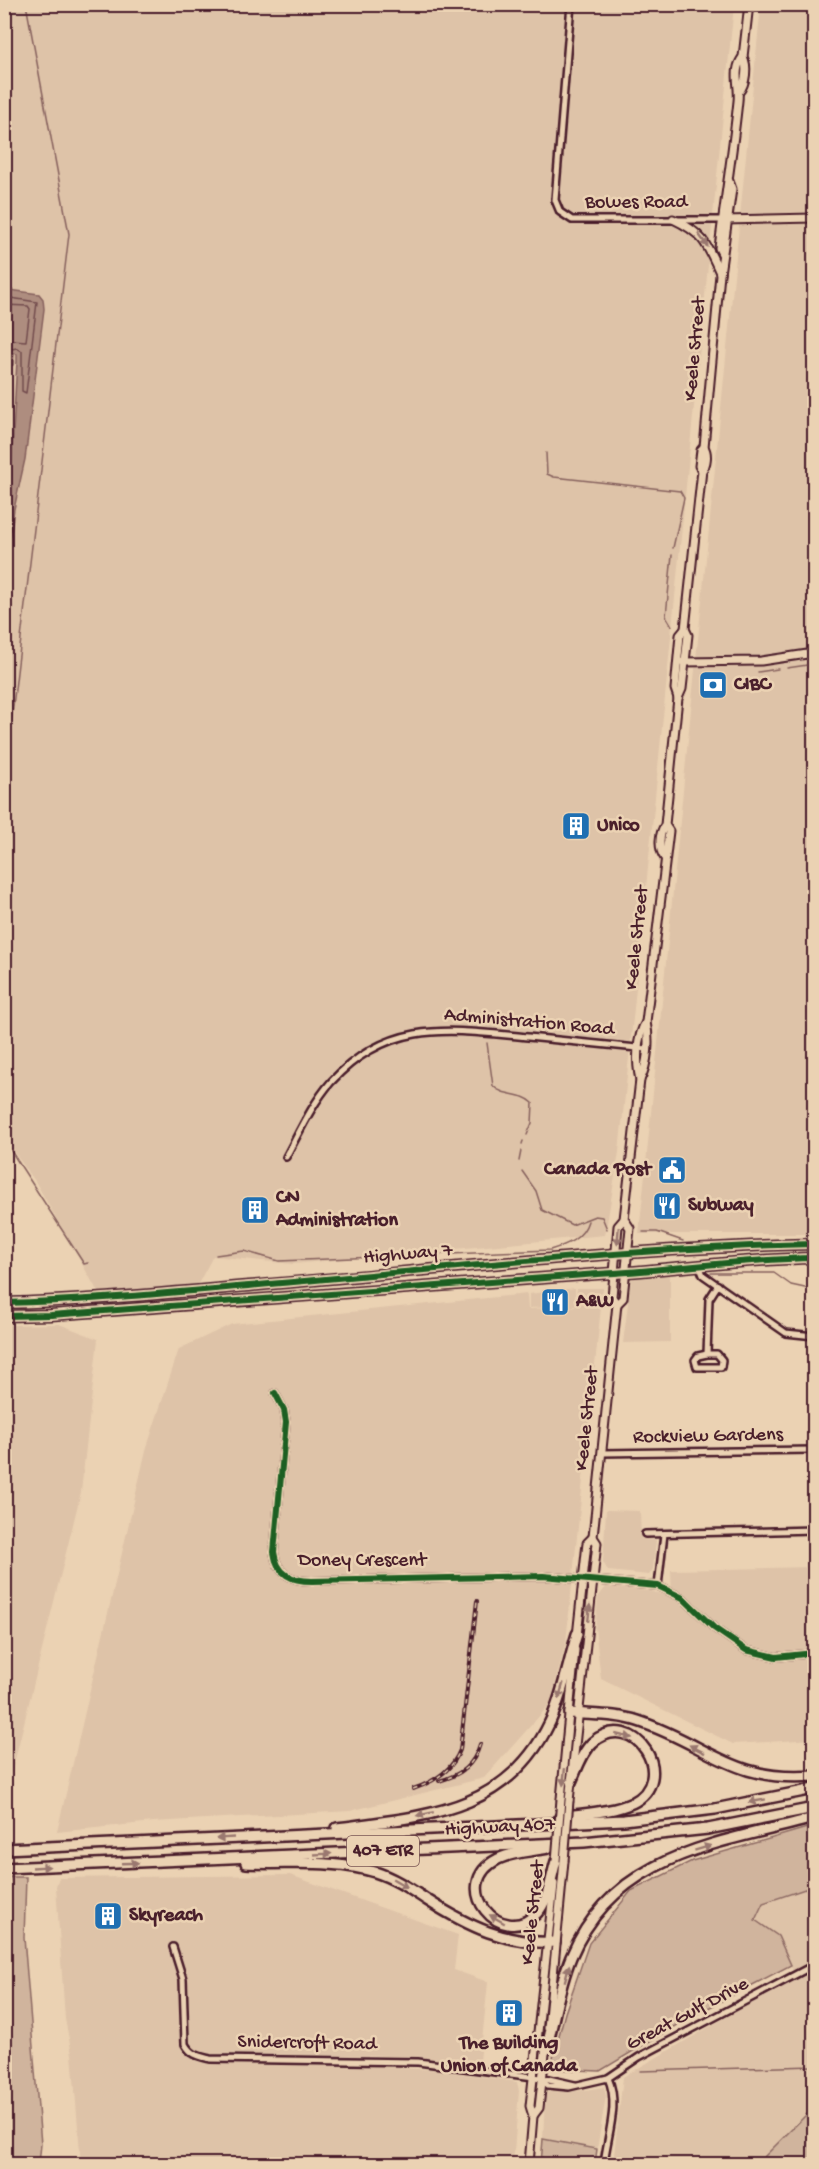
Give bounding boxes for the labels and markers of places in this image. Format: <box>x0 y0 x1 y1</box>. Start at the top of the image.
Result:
bank icon: CIBC <box>697 669 729 701</box>
place label: CIBC <box>733 674 773 697</box>
building icon: Unico <box>560 810 592 842</box>
place label: Unico <box>597 815 640 838</box>
public building icon: Canada Post <box>656 1154 688 1186</box>
place label: Canada Post <box>543 1159 653 1182</box>
place label: CN Administration <box>275 1187 398 1233</box>
restaurant icon: Subway <box>651 1190 683 1222</box>
building icon: CN Administration <box>239 1194 271 1226</box>
place label: Subway <box>688 1195 754 1218</box>
restaurant icon: A&W <box>539 1286 571 1318</box>
place label: A&W <box>575 1291 614 1314</box>
building icon: Skyreach <box>92 1900 124 1932</box>
place label: Skyreach <box>129 1905 203 1928</box>
building icon: The Building Union of Canada <box>493 1997 525 2029</box>
place label: The Building Union of Canada <box>441 2033 578 2079</box>

